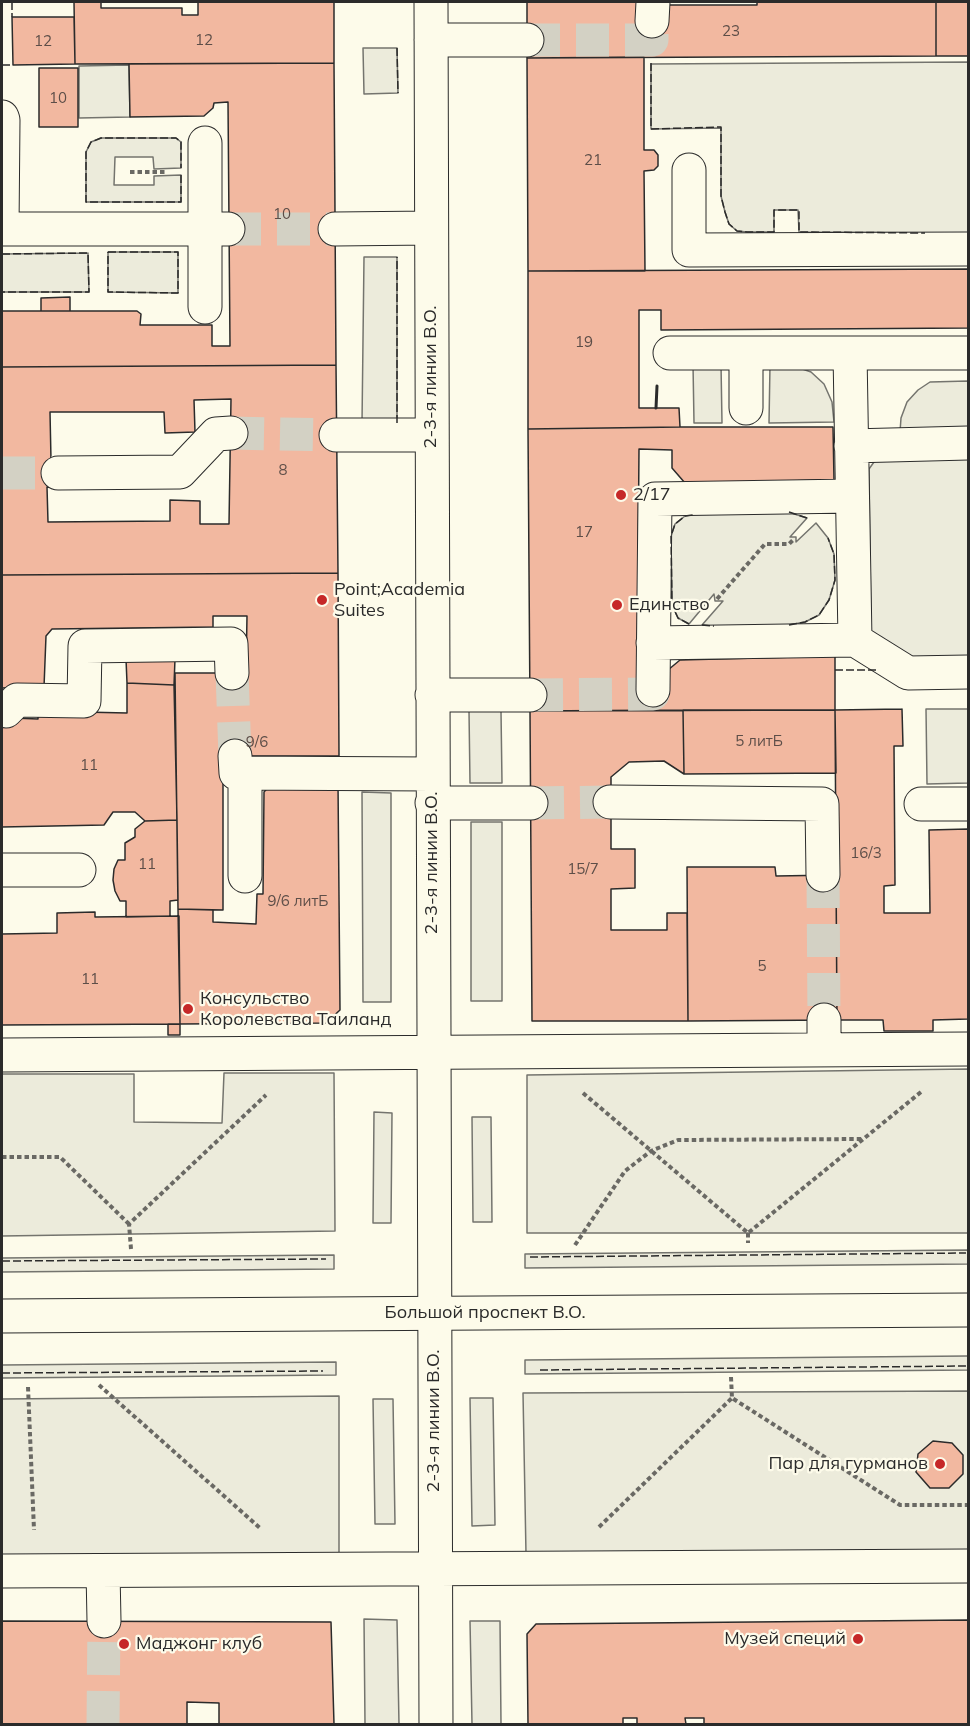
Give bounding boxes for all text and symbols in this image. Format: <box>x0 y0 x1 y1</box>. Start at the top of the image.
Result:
house number: 23 <box>722 22 740 40</box>
house number: 12 <box>195 31 213 49</box>
house number: 12 <box>34 32 52 50</box>
house number: 10 <box>49 89 67 107</box>
house number: 21 <box>584 151 602 169</box>
house number: 10 <box>273 205 291 223</box>
street label: 2-3-я линии В.О. <box>420 306 442 448</box>
house number: 19 <box>575 333 593 351</box>
house number: 8 <box>279 461 287 479</box>
place label: 2/17 <box>633 484 671 506</box>
marker: 2/17 <box>614 488 628 502</box>
house number: 17 <box>575 523 593 541</box>
place label: Point;Academia Suites <box>334 579 465 622</box>
marker: Point;Academia Suites <box>315 593 329 607</box>
place label: Единство <box>629 594 710 616</box>
marker: Единство <box>610 598 624 612</box>
house number: 5 литБ <box>735 732 783 750</box>
house number: 9/6 <box>246 733 268 751</box>
house number: 11 <box>80 756 98 774</box>
street label: 2-3-я линии В.О. <box>421 792 443 934</box>
house number: 16/3 <box>850 844 882 862</box>
house number: 11 <box>138 855 156 873</box>
house number: 15/7 <box>567 860 599 878</box>
house number: 9/6 литБ <box>268 892 328 910</box>
house number: 5 <box>758 957 766 975</box>
house number: 11 <box>81 970 99 988</box>
place label: Консульство Королевства Таиланд <box>200 988 391 1030</box>
marker: Консульство Королевства Таиланд <box>181 1002 195 1016</box>
street label: Большой проспект В.О. <box>384 1302 586 1324</box>
street label: 2-3-я линии В.О. <box>423 1350 445 1492</box>
place label: Пар для гурманов <box>768 1453 928 1475</box>
marker: Пар для гурманов <box>933 1457 947 1471</box>
place label: Музей специй <box>724 1628 846 1650</box>
marker: Музей специй <box>851 1632 865 1646</box>
place label: Маджонг клуб <box>136 1633 262 1655</box>
marker: Маджонг клуб <box>117 1637 131 1651</box>

